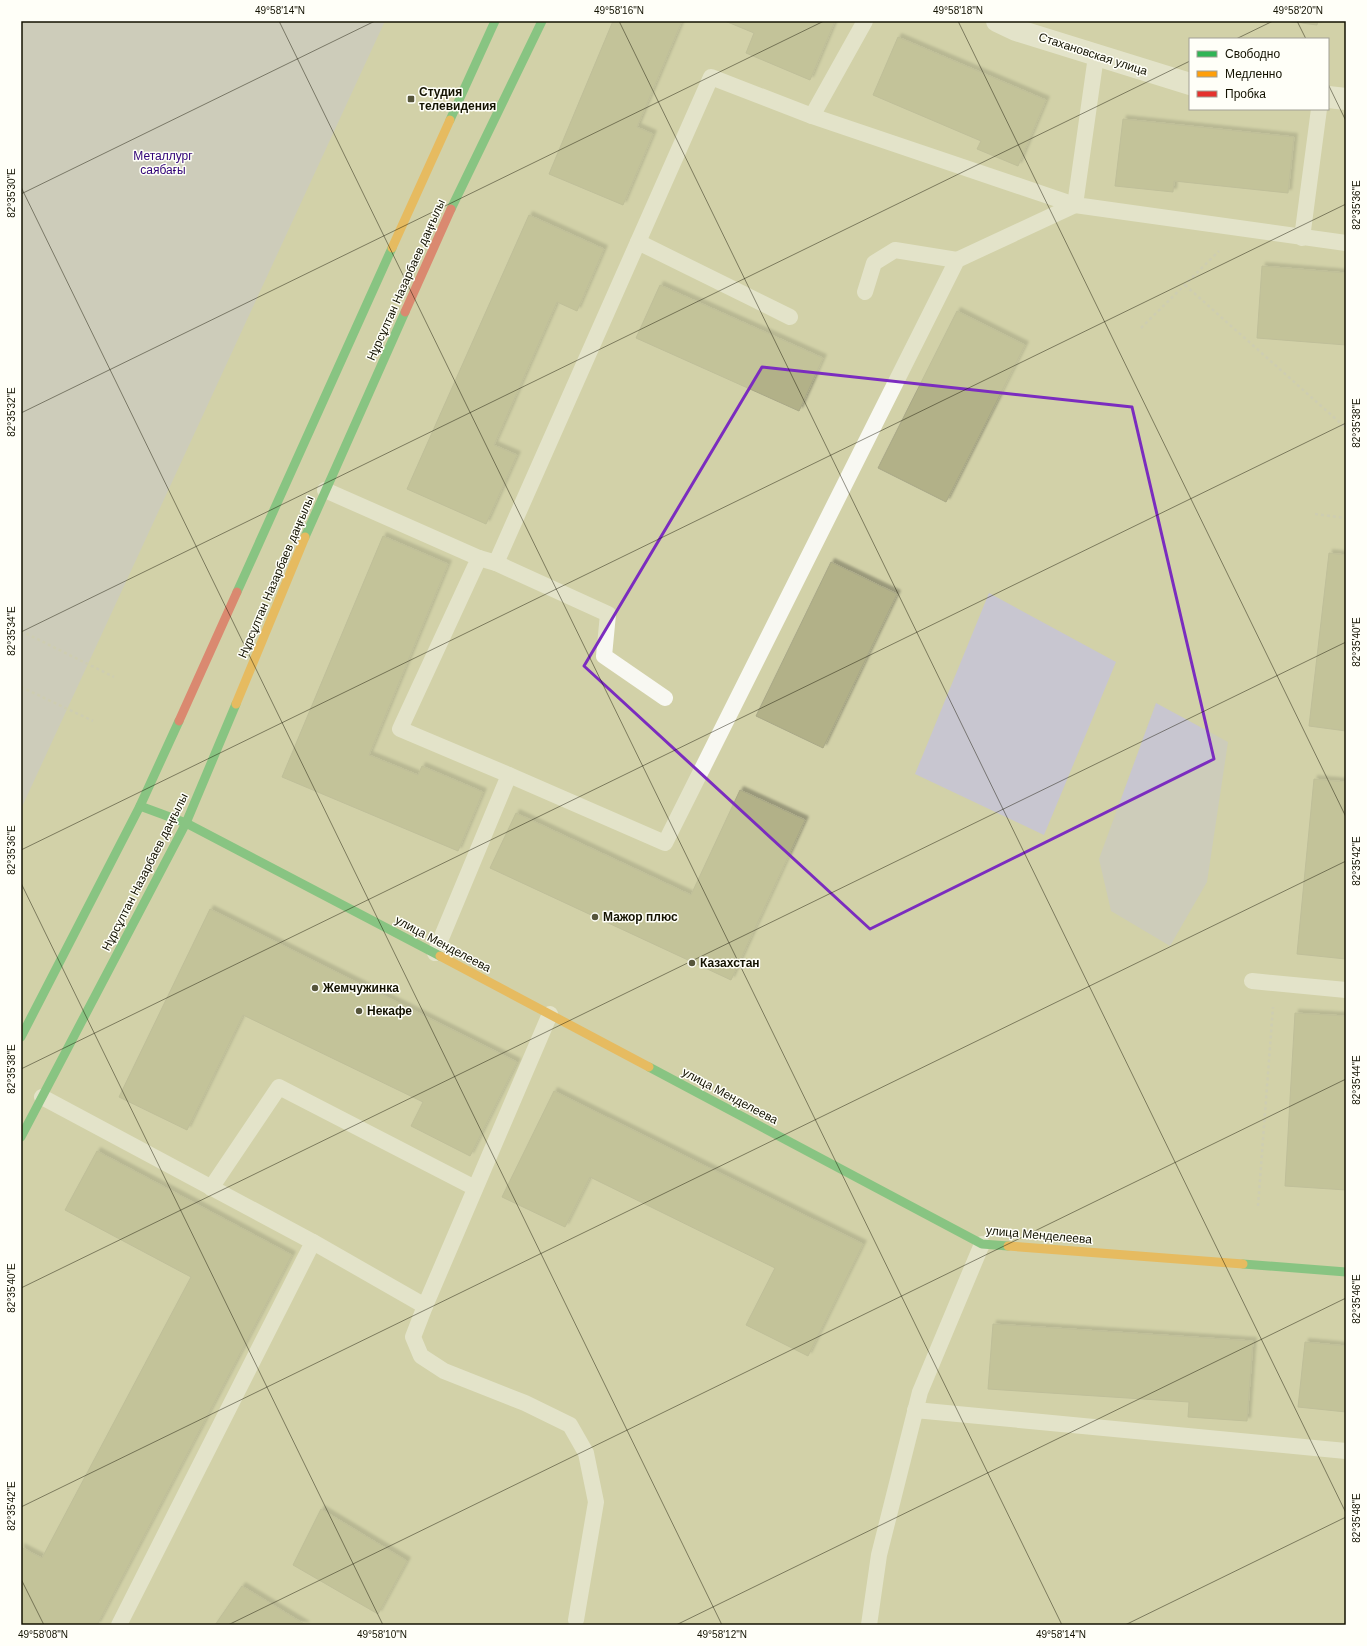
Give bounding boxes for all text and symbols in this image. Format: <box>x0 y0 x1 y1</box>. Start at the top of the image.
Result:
text: 49°58'14"N <box>255 5 305 16</box>
text: 49°58'16"N <box>594 5 644 16</box>
text: 49°58'18"N <box>933 5 983 16</box>
text: 49°58'20"N <box>1273 5 1323 16</box>
street label: Стахановская улица <box>1037 30 1150 78</box>
legend <box>1189 38 1329 110</box>
text: Свободно <box>1225 47 1280 61</box>
text: Медленно <box>1225 67 1282 81</box>
place label: Студия телевидения <box>419 85 496 113</box>
text: Пробка <box>1225 87 1266 101</box>
marker: Студия телевидения <box>406 94 416 104</box>
park label: Металлург саябағы <box>133 149 193 177</box>
text: 82°35'30"E <box>6 168 17 218</box>
text: 82°35'36"E <box>1351 180 1362 230</box>
street label: Нұрсұлтан Назарбаев даңғылы <box>364 197 448 363</box>
text: 82°35'32"E <box>6 387 17 437</box>
text: 82°35'38"E <box>1351 398 1362 448</box>
street label: Нұрсұлтан Назарбаев даңғылы <box>235 494 317 660</box>
text: 82°35'34"E <box>6 606 17 656</box>
text: 82°35'40"E <box>1351 617 1362 667</box>
street label: Нұрсұлтан Назарбаев даңғылы <box>99 791 191 953</box>
text: 82°35'36"E <box>6 825 17 875</box>
text: 82°35'42"E <box>1351 836 1362 886</box>
place label: Мажор плюс <box>603 910 678 924</box>
marker: Мажор плюс <box>590 912 600 922</box>
street label: улица Менделеева <box>393 913 493 975</box>
place label: Казахстан <box>700 956 760 970</box>
marker: Казахстан <box>687 958 697 968</box>
place label: Жемчужинка <box>322 981 399 995</box>
marker: Жемчужинка <box>310 983 320 993</box>
place label: Некафе <box>367 1004 412 1018</box>
marker: Некафе <box>354 1006 364 1016</box>
text: 82°35'38"E <box>6 1044 17 1094</box>
text: 82°35'44"E <box>1351 1055 1362 1105</box>
street label: улица Менделеева <box>680 1065 780 1127</box>
street label: улица Менделеева <box>985 1223 1093 1247</box>
text: 82°35'40"E <box>6 1263 17 1313</box>
text: 82°35'46"E <box>1351 1274 1362 1324</box>
text: 82°35'42"E <box>6 1481 17 1531</box>
text: 82°35'48"E <box>1351 1493 1362 1543</box>
text: 49°58'08"N <box>18 1629 68 1640</box>
text: 49°58'10"N <box>357 1629 407 1640</box>
text: 49°58'12"N <box>697 1629 747 1640</box>
text: 49°58'14"N <box>1036 1629 1086 1640</box>

